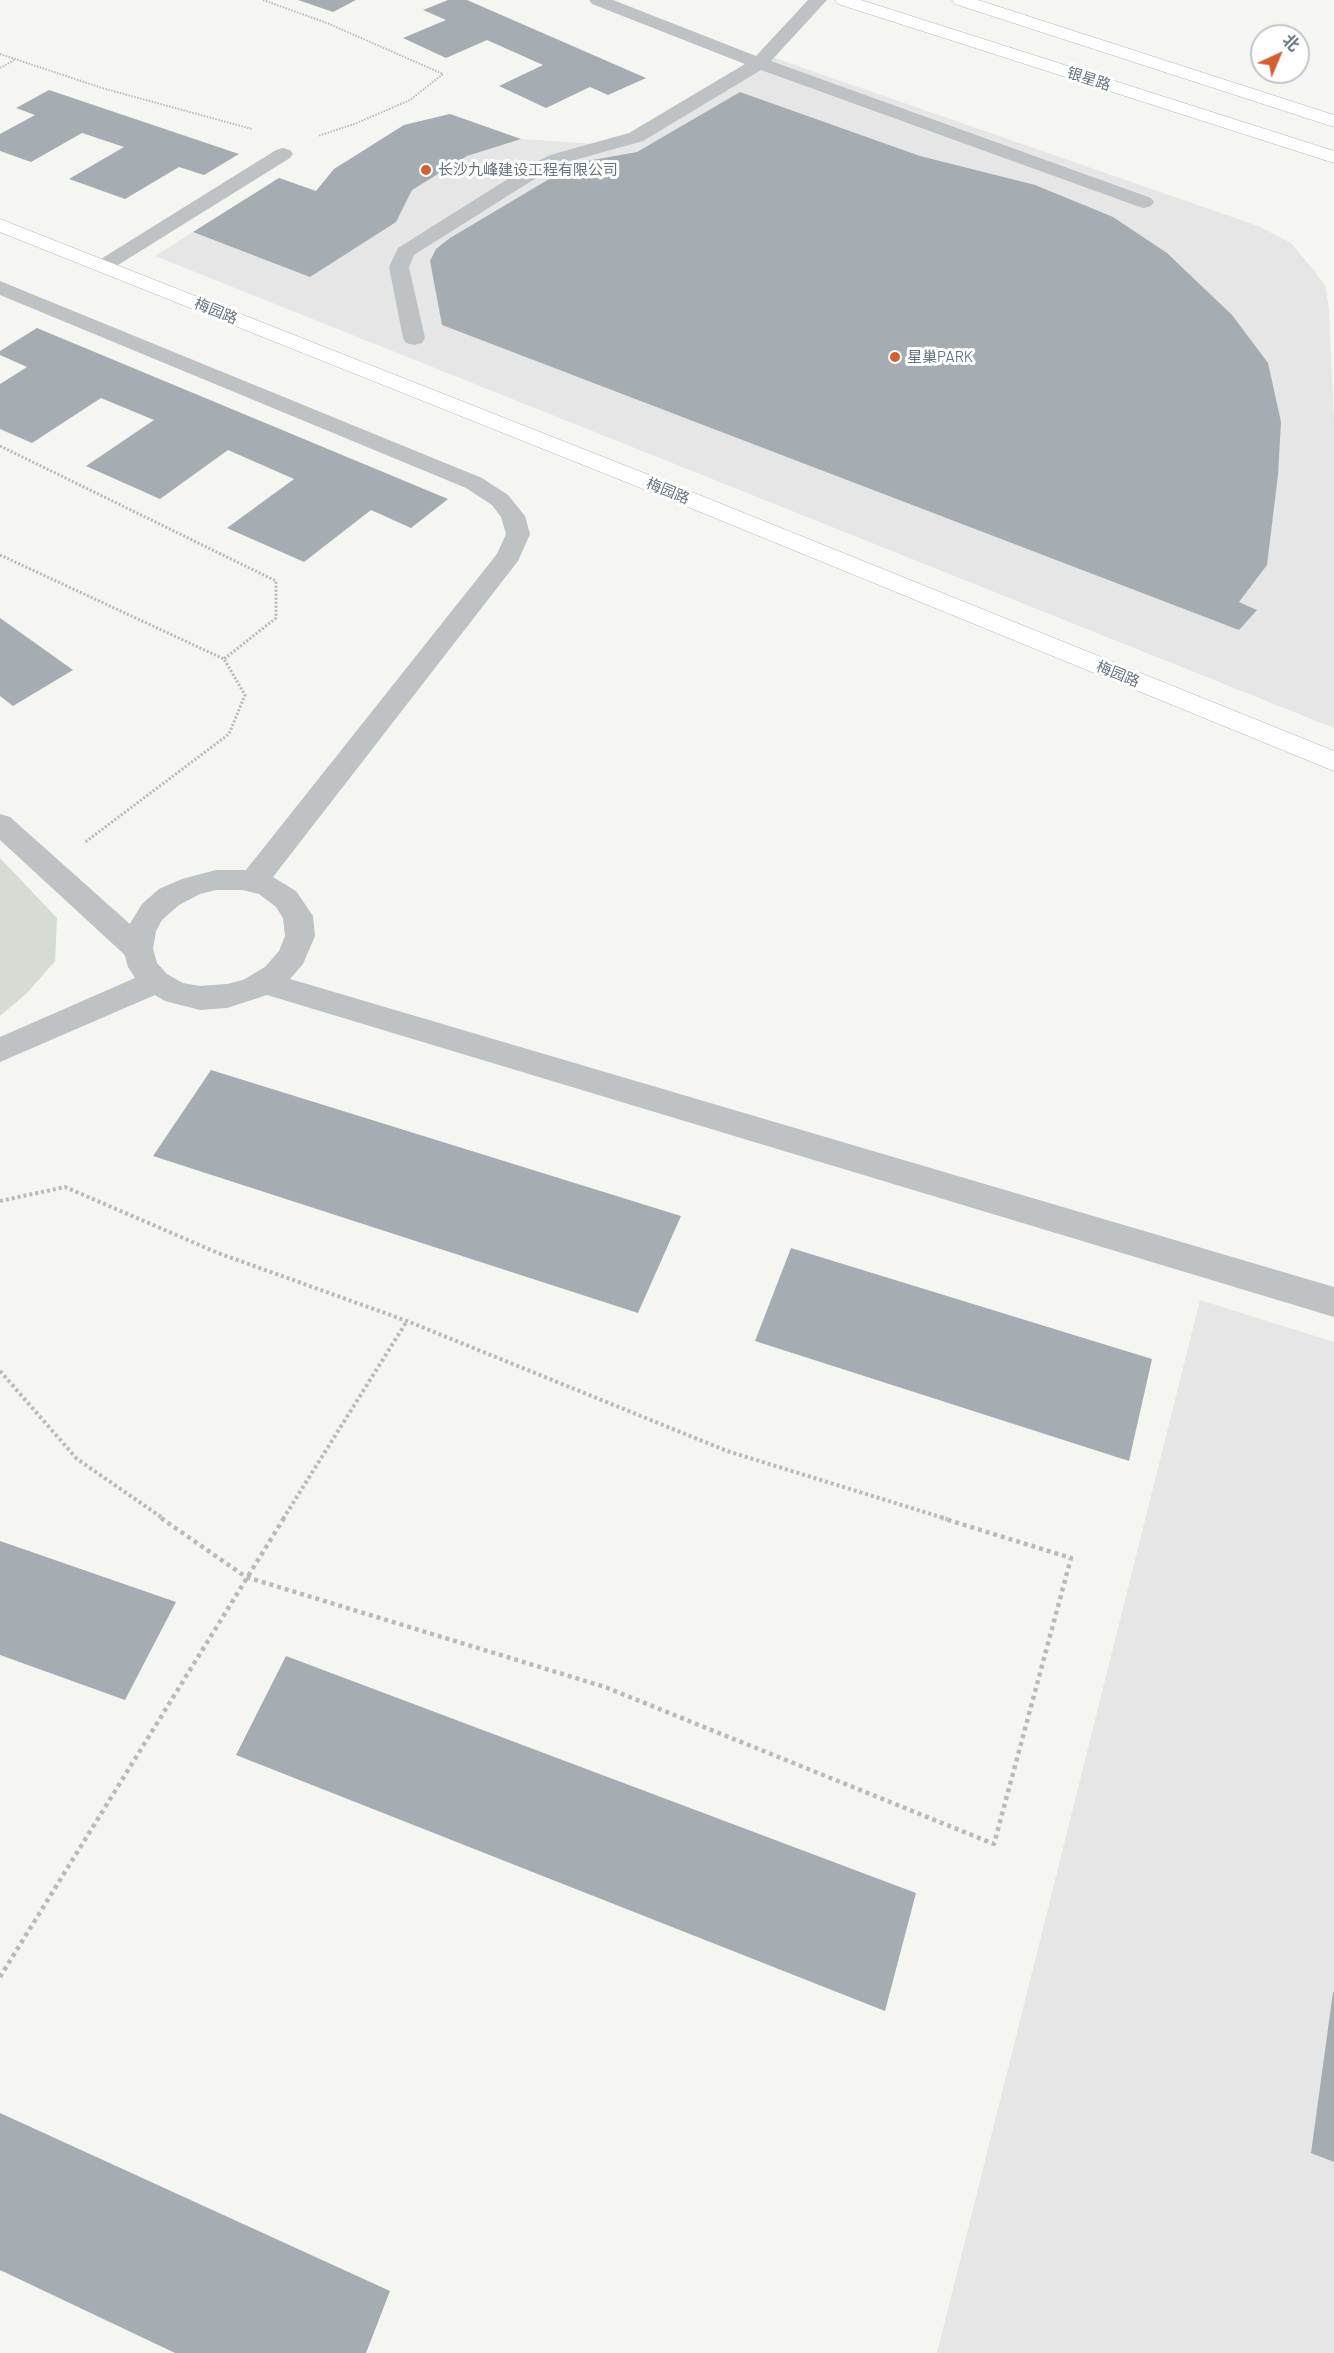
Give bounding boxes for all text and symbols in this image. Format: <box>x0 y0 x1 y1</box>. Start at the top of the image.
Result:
north arrow <box>1250 24 1310 84</box>
text: 北 <box>1279 30 1304 55</box>
street label: 银星路 <box>1065 63 1113 95</box>
place label: 长沙九峰建设工程有限公司 <box>438 161 618 179</box>
marker: 长沙九峰建设工程有限公司 <box>419 163 433 177</box>
street label: 梅园路 <box>192 294 240 328</box>
place label: 星巢PARK <box>907 348 973 366</box>
marker: 星巢PARK <box>888 350 902 364</box>
street label: 梅园路 <box>644 474 692 508</box>
street label: 梅园路 <box>1094 657 1142 691</box>

